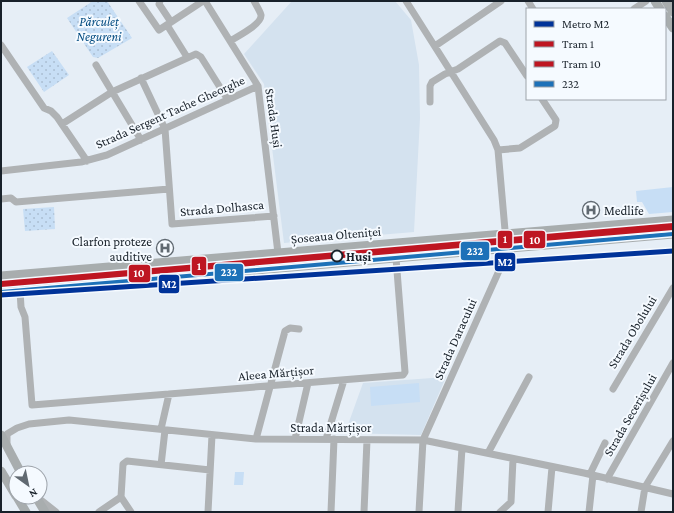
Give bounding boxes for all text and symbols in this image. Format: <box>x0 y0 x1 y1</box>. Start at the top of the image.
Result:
legend <box>526 8 666 100</box>
park label: Părculeț Negureni <box>76 14 122 44</box>
text: Metro M2 <box>562 17 609 31</box>
text: Tram 1 <box>562 37 594 51</box>
text: Tram 10 <box>562 57 601 71</box>
street label: Strada Sergent Tache Gheorghe <box>93 72 247 152</box>
text: 232 <box>562 77 579 91</box>
street label: Strada Huși <box>261 87 286 149</box>
street label: Strada Dolhasca <box>179 197 265 219</box>
hospital icon: Medlife <box>581 200 601 220</box>
place label: Medlife <box>604 203 644 218</box>
street label: Șoseaua Olteniței <box>290 224 382 247</box>
line badge: 1 <box>497 230 513 249</box>
line badge: 10 <box>523 230 546 249</box>
text: 1 <box>503 233 507 245</box>
place label: Clarfon proteze auditive <box>72 234 152 264</box>
text: 10 <box>530 234 541 246</box>
hospital icon: Clarfon proteze auditive <box>155 238 175 258</box>
line badge: 232 <box>460 241 490 261</box>
text: 232 <box>467 245 484 257</box>
marker: Huși <box>330 249 344 263</box>
place label: Huși <box>346 249 372 265</box>
line badge: M2 <box>494 252 516 272</box>
line badge: 1 <box>191 256 207 276</box>
text: M2 <box>497 256 513 268</box>
text: 1 <box>197 260 201 272</box>
line badge: 232 <box>214 263 244 282</box>
line badge: 10 <box>128 264 151 283</box>
text: 232 <box>221 266 238 278</box>
text: 10 <box>134 267 145 279</box>
line badge: M2 <box>158 274 180 294</box>
text: M2 <box>161 278 177 290</box>
street label: Strada Obolului <box>604 293 660 371</box>
street label: Strada Daracului <box>430 296 480 382</box>
street label: Aleea Mărțișor <box>237 362 315 385</box>
street label: Strada Secerișului <box>600 371 661 459</box>
street label: Strada Mărțișor <box>290 420 372 436</box>
north arrow <box>8 465 48 505</box>
text: N <box>27 486 40 501</box>

